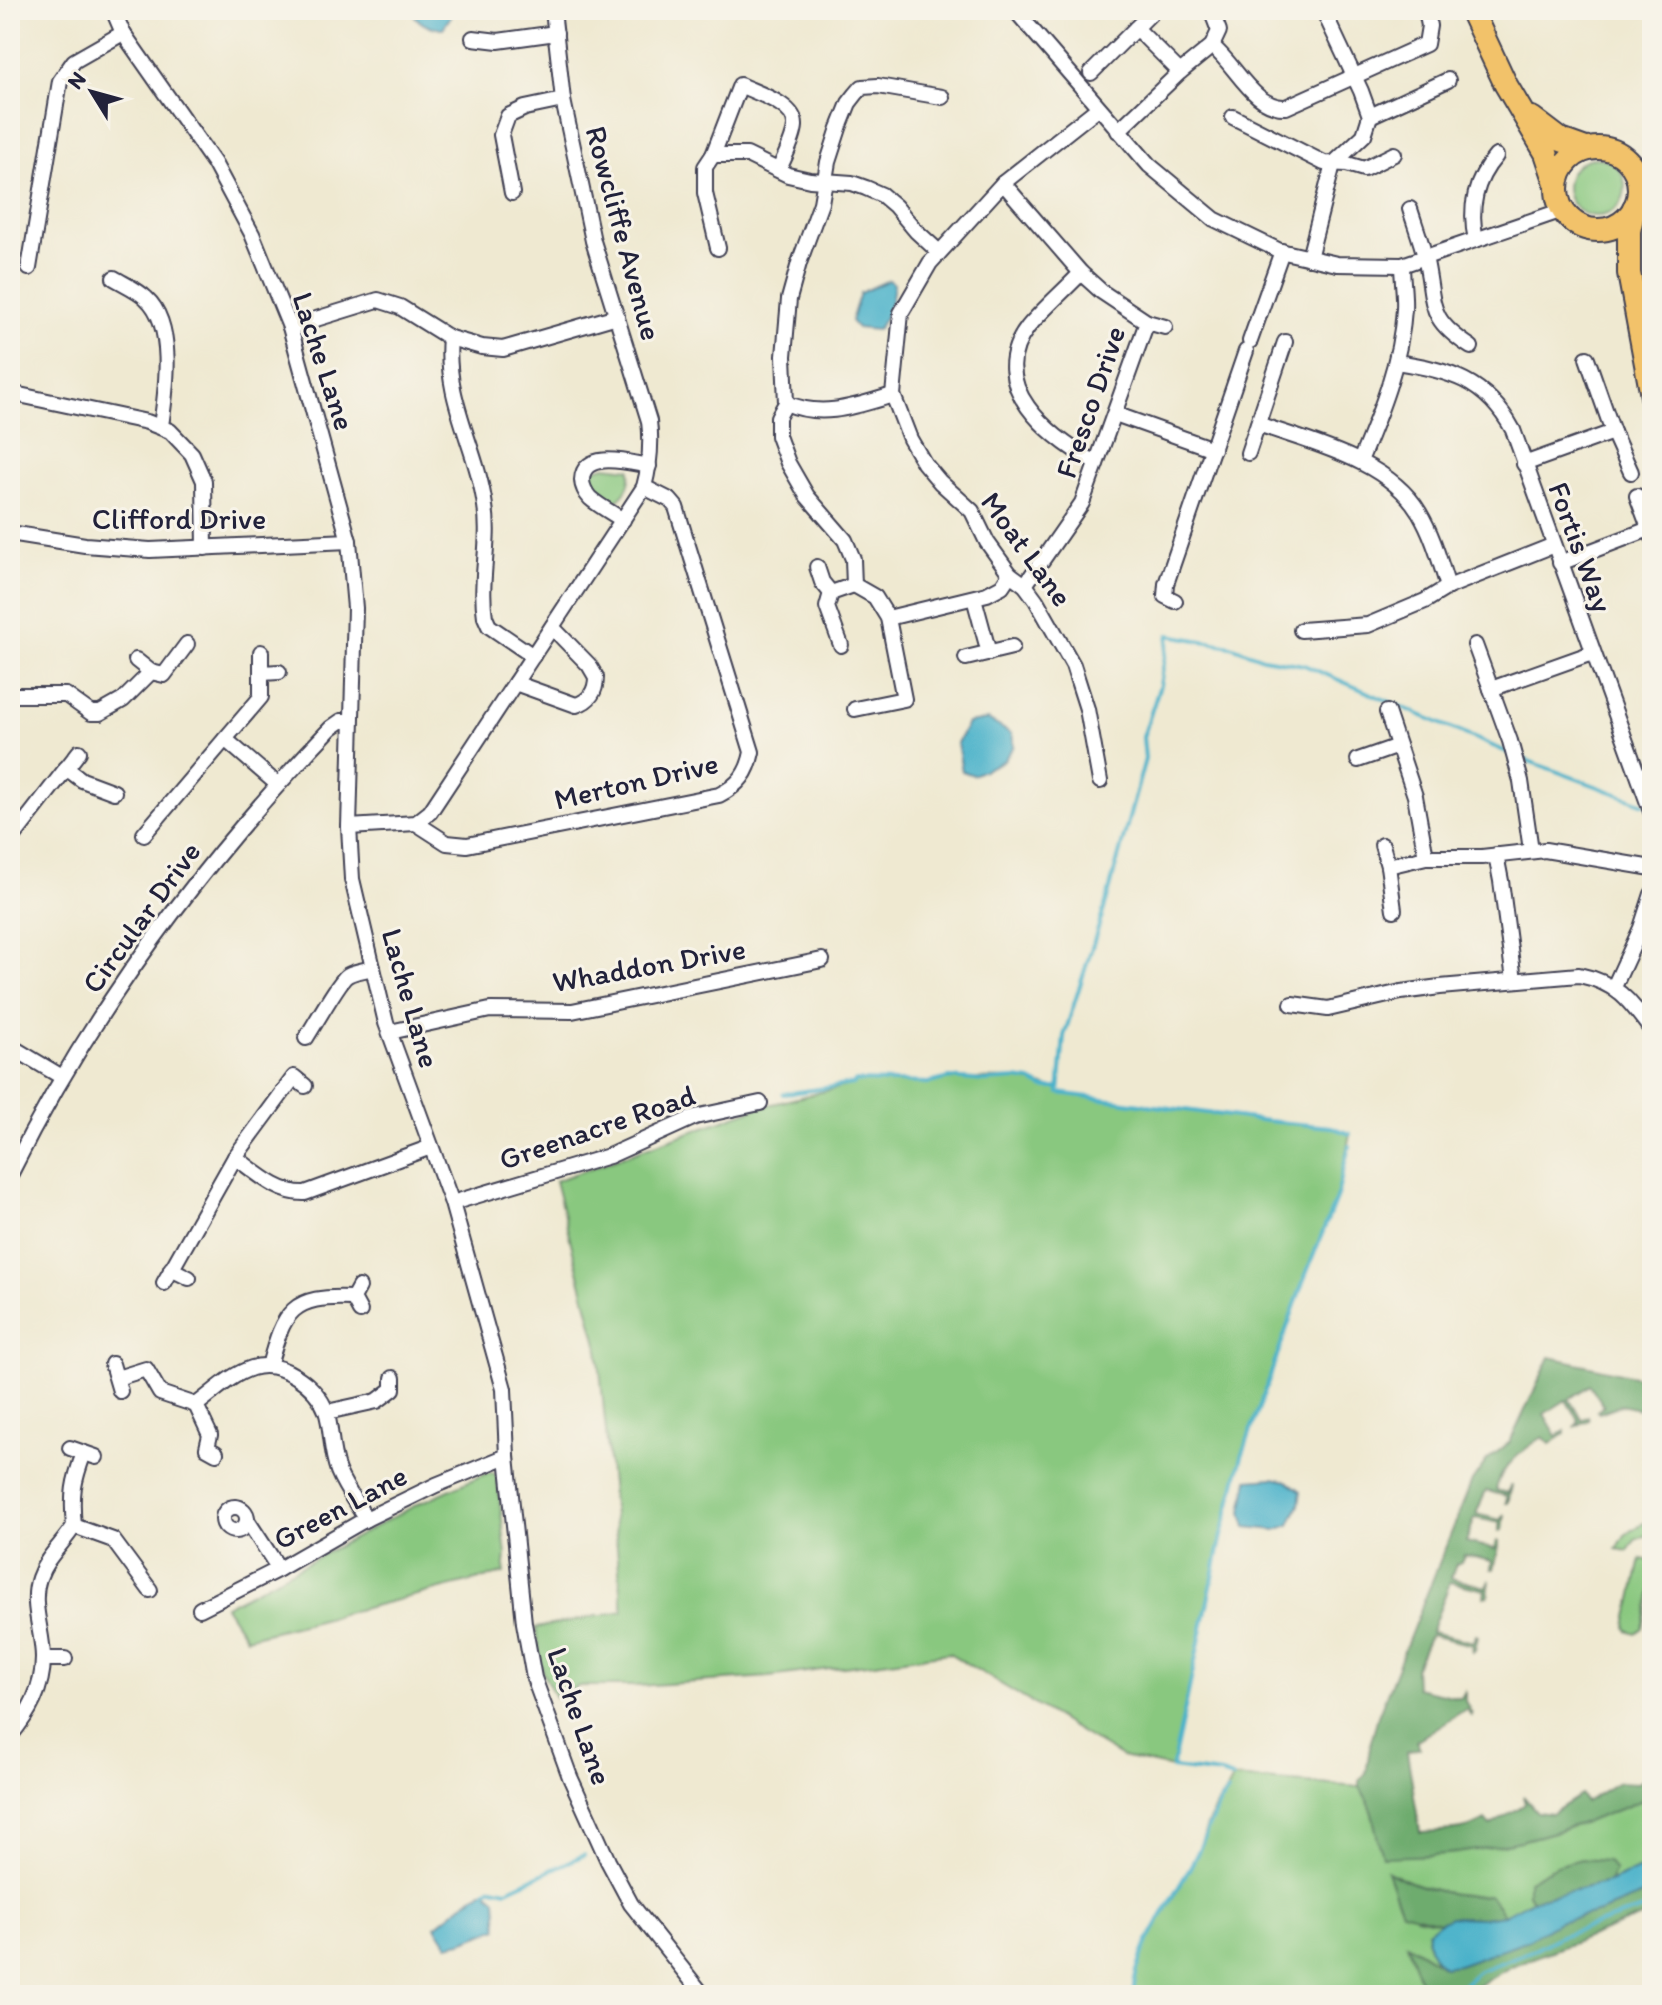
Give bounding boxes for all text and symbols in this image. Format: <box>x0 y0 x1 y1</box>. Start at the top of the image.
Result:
north arrow <box>52 52 132 132</box>
text: N <box>61 66 92 94</box>
street label: Rowcliffe Avenue <box>578 122 670 344</box>
street label: Lache Lane <box>284 287 364 435</box>
street label: Fresco Drive <box>1047 321 1133 483</box>
street label: Fortis Way <box>1540 477 1622 617</box>
street label: Moat Lane <box>973 484 1081 614</box>
street label: Clifford Drive <box>92 500 266 537</box>
street label: Merton Drive <box>550 744 722 818</box>
street label: Circular Drive <box>74 834 208 1000</box>
street label: Lache Lane <box>373 924 449 1072</box>
street label: Whaddon Drive <box>549 930 749 1000</box>
street label: Greenacre Road <box>494 1076 700 1178</box>
street label: Green Lane <box>267 1456 413 1558</box>
street label: Lache Lane <box>539 1642 621 1790</box>

